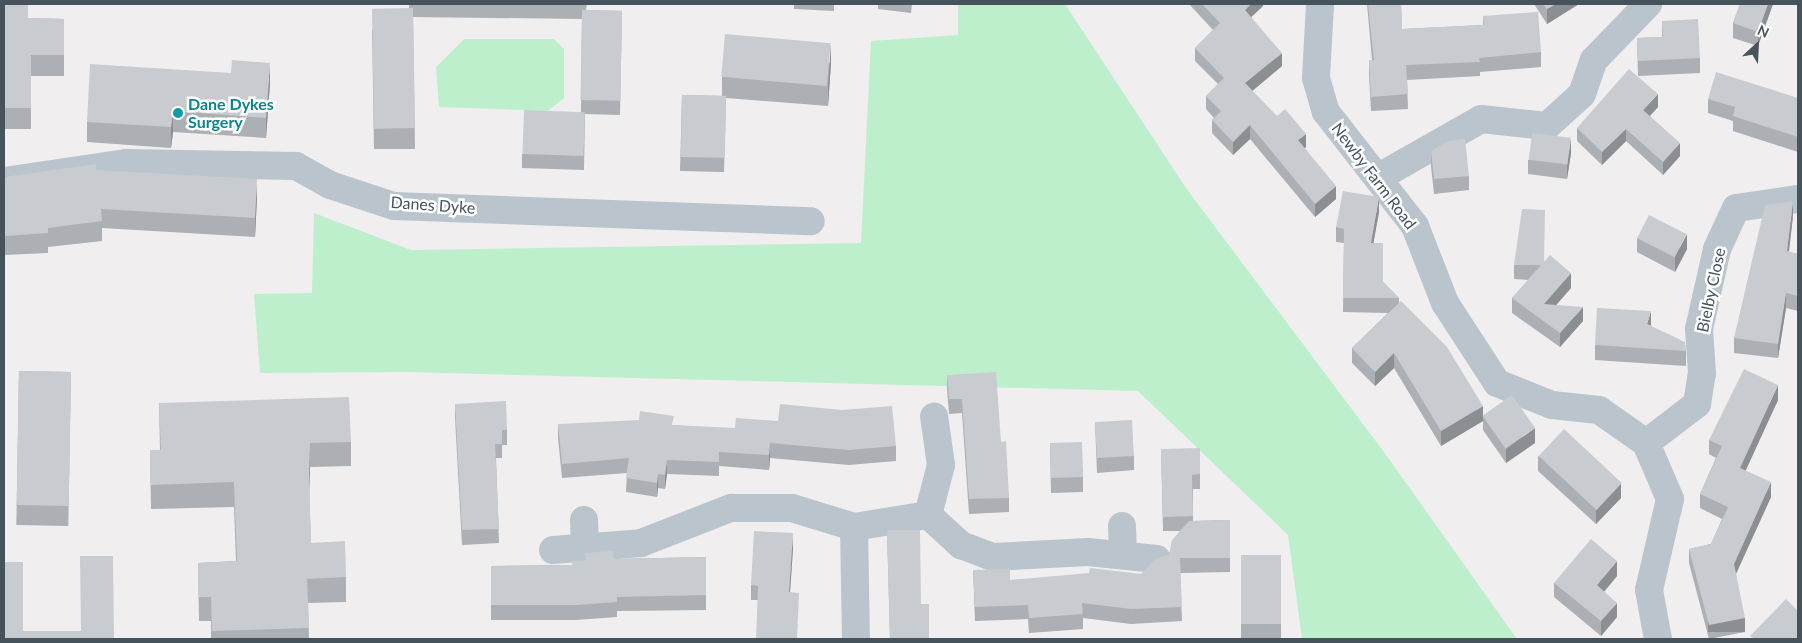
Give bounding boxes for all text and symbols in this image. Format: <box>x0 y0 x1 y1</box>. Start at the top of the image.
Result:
north arrow <box>1732 20 1782 70</box>
text: N <box>1755 21 1772 41</box>
place label: Dane Dykes Surgery <box>188 94 274 132</box>
marker: Dane Dykes Surgery <box>172 107 184 119</box>
street label: Newby Farm Road <box>1328 119 1420 233</box>
street label: Danes Dyke <box>390 192 476 218</box>
street label: Bielby Close <box>1693 246 1729 334</box>

